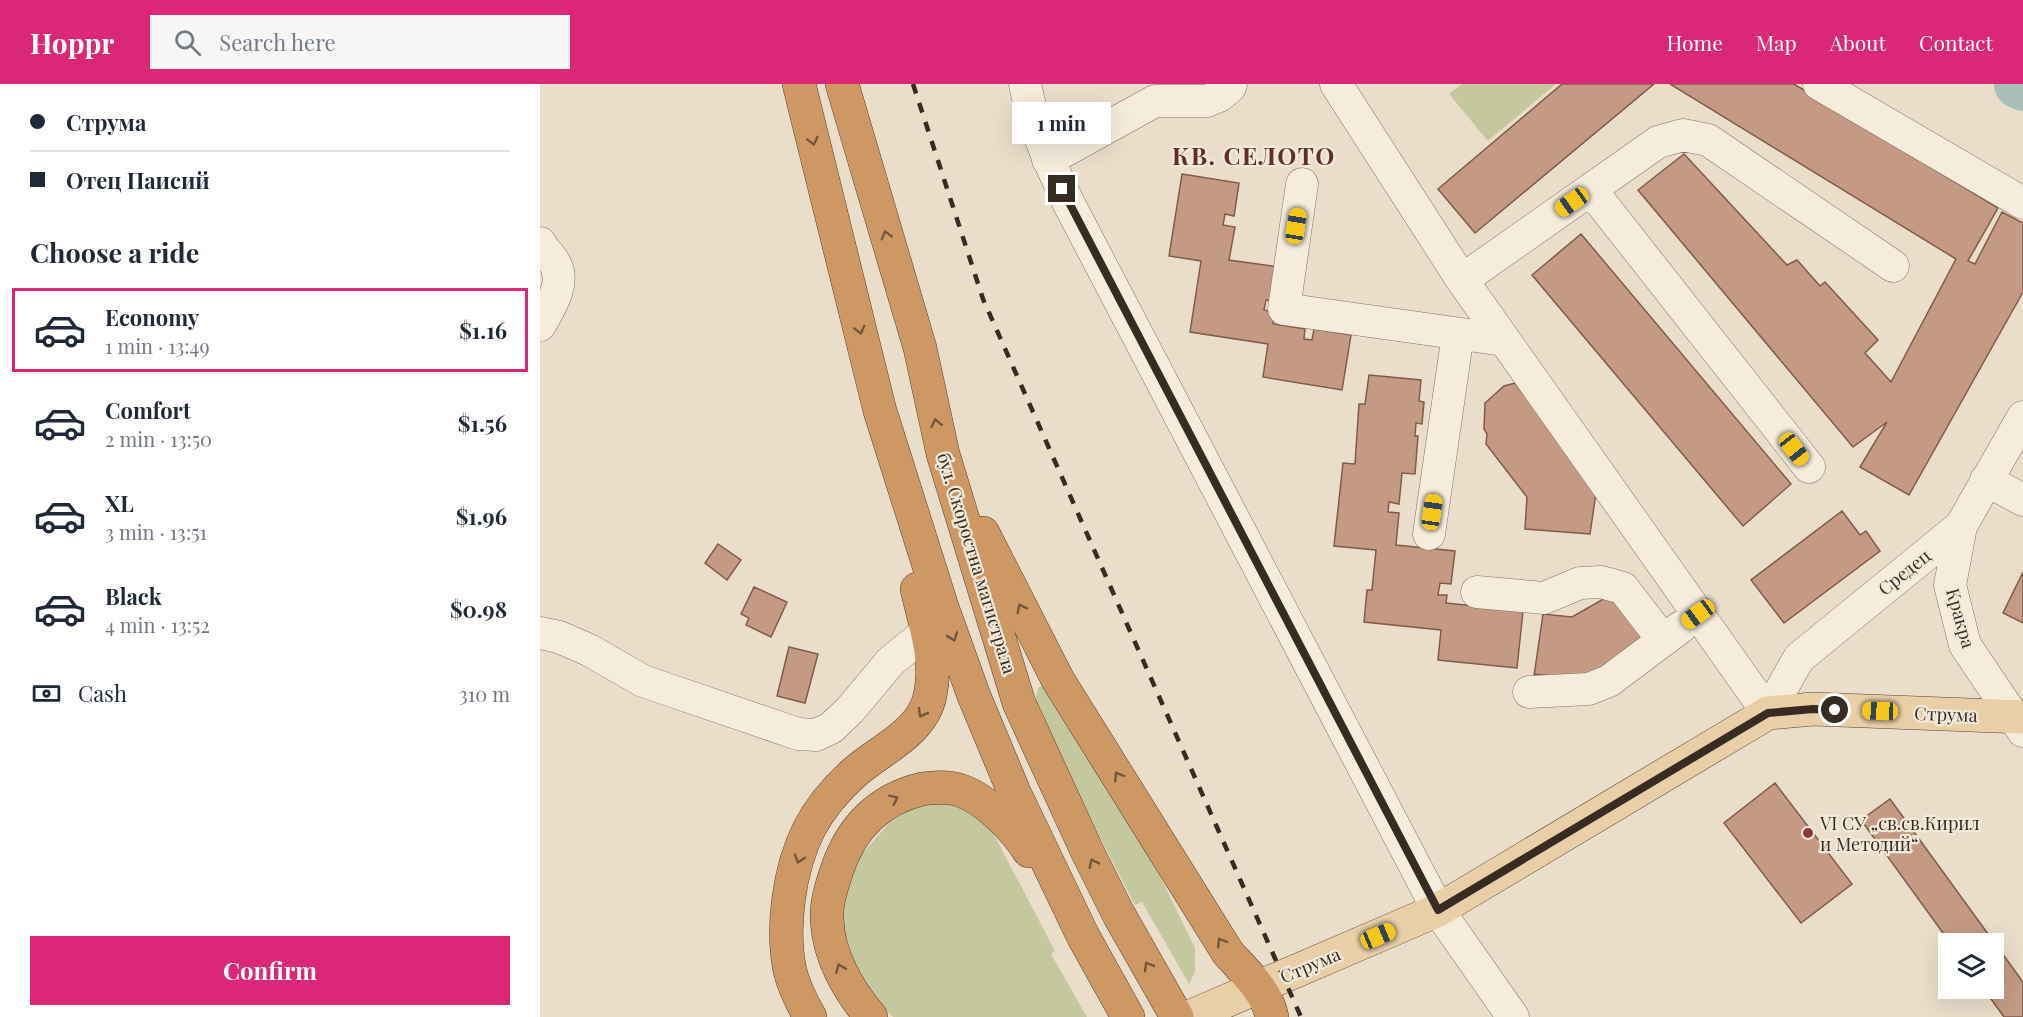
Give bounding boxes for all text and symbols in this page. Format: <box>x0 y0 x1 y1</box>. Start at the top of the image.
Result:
search box <box>150 15 570 69</box>
text: Hoppr <box>30 24 114 61</box>
icon: search <box>171 26 204 59</box>
text: Search here <box>219 27 336 57</box>
text: Home <box>1667 28 1723 56</box>
text: Map <box>1756 28 1797 56</box>
text: About <box>1830 28 1886 56</box>
text: Contact <box>1919 28 1993 56</box>
callout: 1 min <box>1012 102 1112 144</box>
text: Струма <box>66 107 146 137</box>
text: 1 min <box>1037 109 1086 136</box>
one-way arrow <box>805 136 818 146</box>
district label: КВ. СЕЛОТО <box>1172 139 1336 171</box>
text: Отец Паисий <box>66 165 210 195</box>
route end <box>1048 175 1075 202</box>
car <box>1552 184 1592 220</box>
car <box>1284 207 1308 245</box>
one-way arrow <box>881 230 893 241</box>
text: Choose a ride <box>30 234 199 270</box>
text: Economy <box>105 302 199 332</box>
icon: car <box>33 303 87 357</box>
text: $1.16 <box>459 315 507 345</box>
one-way arrow <box>852 325 865 335</box>
text: 1 min · 13:49 <box>105 332 210 359</box>
text: Comfort <box>105 395 191 425</box>
icon: car <box>33 396 87 450</box>
text: $1.56 <box>458 408 507 438</box>
one-way arrow <box>930 418 943 428</box>
text: 2 min · 13:50 <box>105 425 212 452</box>
car <box>1776 429 1812 469</box>
street label: бул. Скоростна магистрала <box>932 449 1022 677</box>
text: XL <box>105 488 134 518</box>
icon: car <box>33 489 87 543</box>
car <box>1421 493 1443 531</box>
text: $1.96 <box>456 501 507 531</box>
text: 3 min · 13:51 <box>105 518 207 545</box>
street label: Средец <box>1873 543 1935 601</box>
text: Black <box>105 581 162 611</box>
icon: car <box>33 582 87 636</box>
street label: Кракра <box>1941 585 1981 651</box>
text: $0.98 <box>450 594 507 624</box>
car <box>1678 596 1718 632</box>
one-way arrow <box>1017 603 1029 614</box>
text: 4 min · 13:52 <box>105 611 210 638</box>
one-way arrow <box>945 631 958 642</box>
icon: cash <box>30 677 63 710</box>
text: Cash <box>78 678 127 708</box>
text: 310 m <box>459 680 510 707</box>
route start <box>1821 696 1848 723</box>
car <box>1862 701 1898 721</box>
street label: Струма <box>1914 701 1978 727</box>
one-way arrow <box>918 707 929 717</box>
one-way arrow <box>1115 772 1126 783</box>
one-way arrow <box>888 794 899 806</box>
place label: VI СУ „св.св.Кирил и Методий“ <box>1819 811 1980 856</box>
marker: VI СУ „св.св.Кирил и Методий“ <box>1801 826 1815 840</box>
one-way arrow <box>794 853 806 864</box>
one-way arrow <box>1088 858 1100 869</box>
car <box>1358 921 1398 951</box>
map controls <box>1938 933 2004 999</box>
button: layers <box>1938 933 2004 999</box>
button: Confirm <box>30 936 510 1005</box>
one-way arrow <box>1217 938 1229 948</box>
street label: Струма <box>1276 942 1344 988</box>
one-way arrow <box>1144 962 1155 972</box>
one-way arrow <box>835 963 847 974</box>

